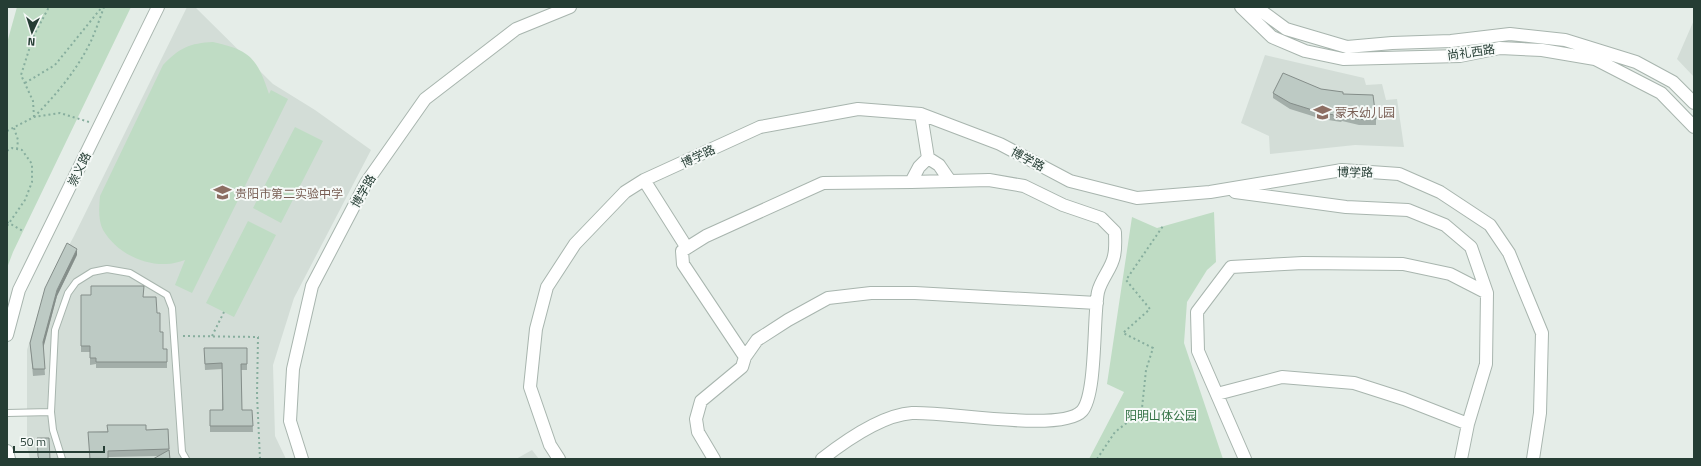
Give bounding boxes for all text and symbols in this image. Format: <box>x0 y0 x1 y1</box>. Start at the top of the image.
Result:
north arrow <box>12 12 52 52</box>
text: N <box>27 34 36 50</box>
street label: 尚礼西路 <box>1446 39 1496 65</box>
school or university icon: 蒙禾幼儿园 <box>1312 102 1332 122</box>
place label: 蒙禾幼儿园 <box>1335 103 1395 122</box>
street label: 博学路 <box>678 140 718 172</box>
street label: 博学路 <box>1008 142 1048 176</box>
street label: 崇义路 <box>63 149 95 189</box>
street label: 博学路 <box>1337 162 1373 182</box>
street label: 博学路 <box>346 171 380 211</box>
school or university icon: 贵阳市第二实验中学 <box>212 183 232 203</box>
place label: 贵阳市第二实验中学 <box>235 184 343 203</box>
park label: 阳明山体公园 <box>1125 406 1197 425</box>
scale bar <box>14 428 104 454</box>
text: 50 m <box>20 432 46 451</box>

